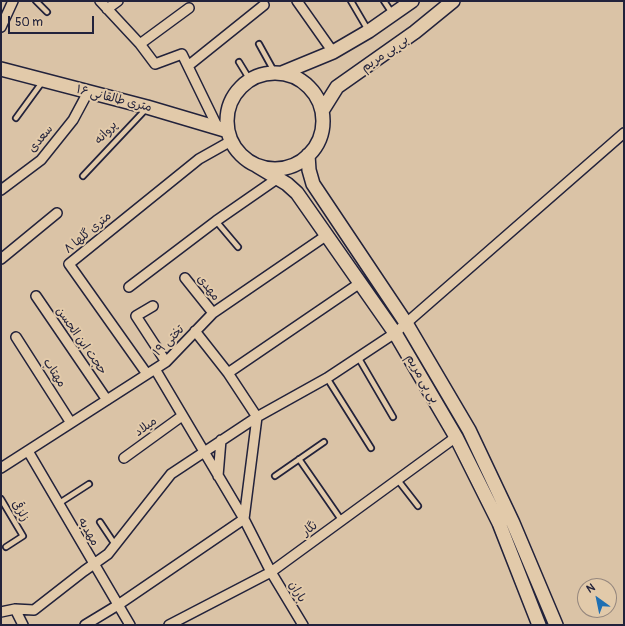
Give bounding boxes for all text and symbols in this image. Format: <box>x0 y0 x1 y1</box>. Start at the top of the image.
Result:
scale bar <box>10 8 96 34</box>
text: 50 m <box>15 15 43 30</box>
street label: بی بی مریم <box>359 33 411 75</box>
street label: ۱۶ متری طالقانی <box>75 83 153 115</box>
street label: پروانه <box>92 118 120 148</box>
street label: سعدی <box>25 122 57 156</box>
street label: ۸ متری گلها <box>61 209 115 257</box>
street label: مهدی <box>193 272 223 304</box>
street label: حجت ابن الحسن <box>52 304 110 378</box>
street label: تختی ۱۹ <box>151 323 187 359</box>
street label: بی بی مریم <box>402 352 442 406</box>
street label: مهتاب <box>39 356 69 390</box>
street label: میلاد <box>132 414 160 440</box>
street label: زلزقی <box>8 498 32 524</box>
street label: مهدیه <box>74 515 102 549</box>
street label: نگار <box>300 519 320 539</box>
north arrow <box>577 578 617 618</box>
street label: باران <box>285 579 309 605</box>
text: N <box>584 581 597 596</box>

